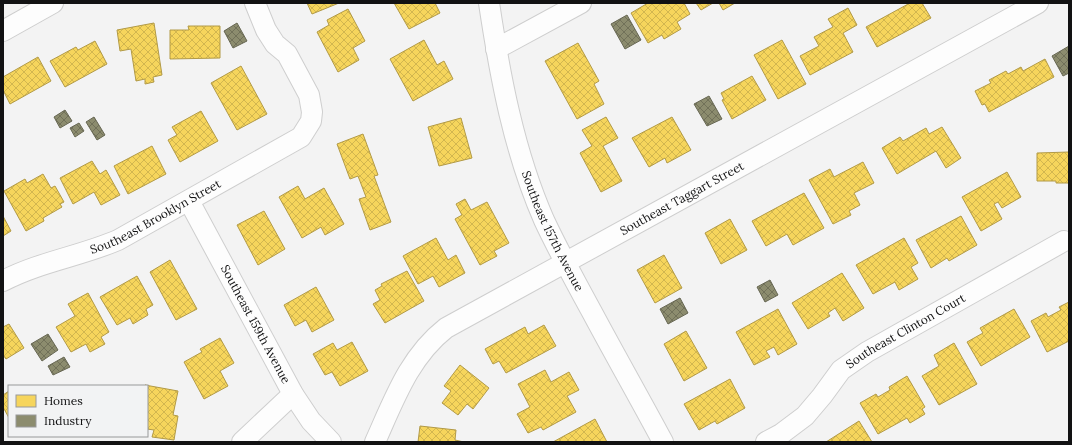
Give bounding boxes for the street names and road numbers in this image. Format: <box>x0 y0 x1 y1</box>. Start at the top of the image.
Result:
street label: Southeast Taggart Street <box>617 158 747 238</box>
street label: Southeast 157th Avenue <box>519 169 587 294</box>
street label: Southeast Brooklyn Street <box>88 176 224 257</box>
street label: Southeast 159th Avenue <box>218 262 294 386</box>
street label: Southeast Clinton Court <box>843 290 968 371</box>

